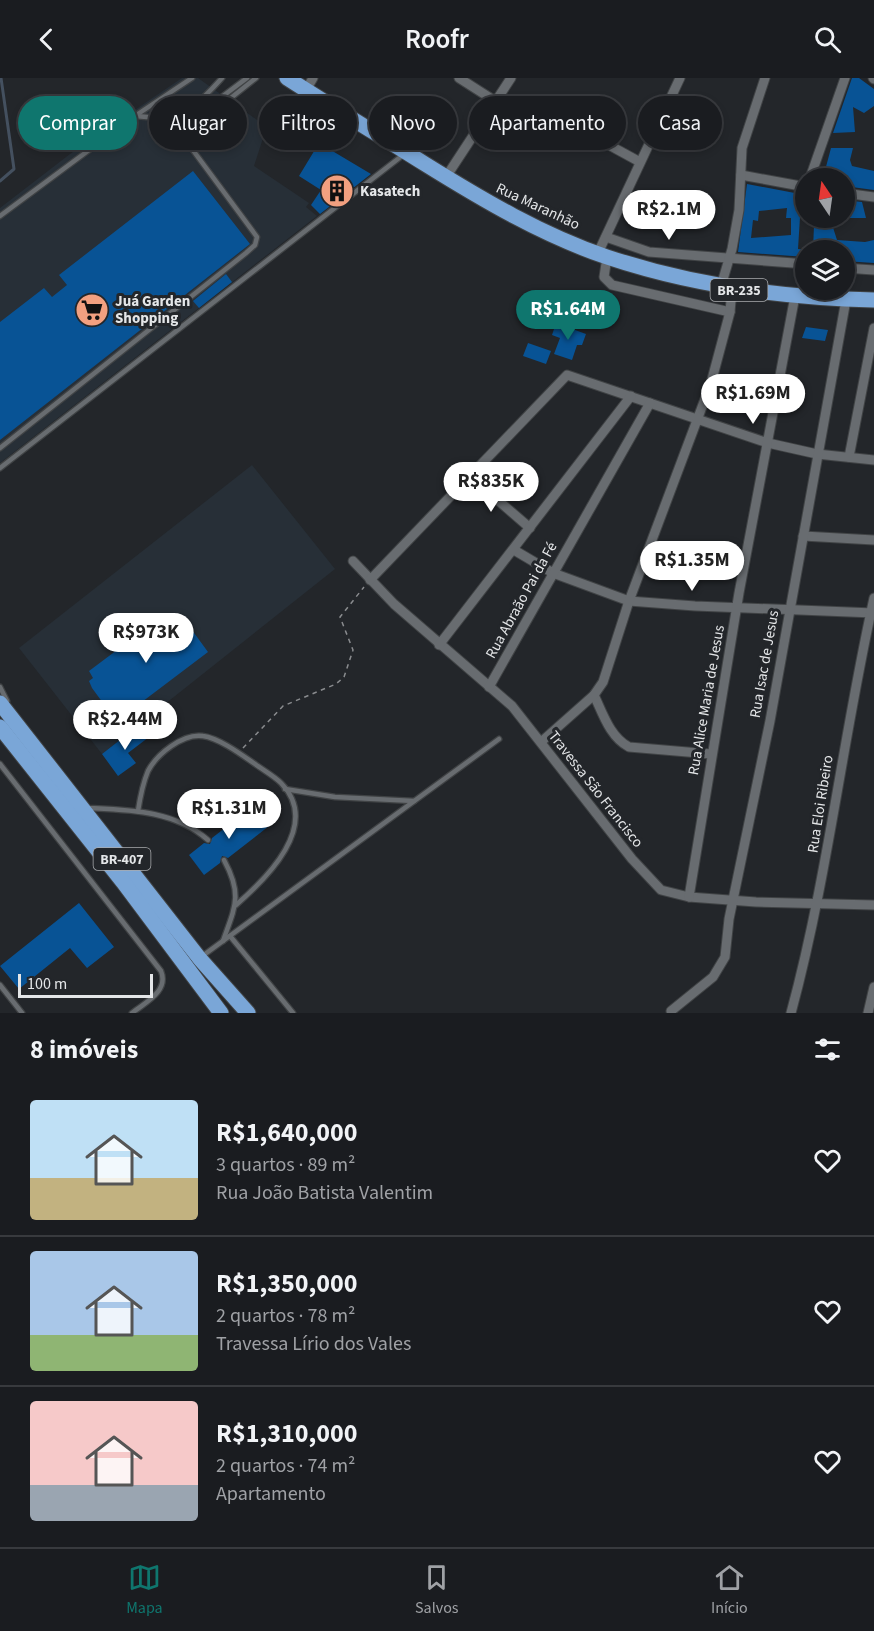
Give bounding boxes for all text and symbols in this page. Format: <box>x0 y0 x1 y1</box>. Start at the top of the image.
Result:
text: Roofr <box>405 20 469 59</box>
icon: back <box>30 23 63 56</box>
icon: search <box>811 23 844 56</box>
chip: Comprar <box>18 96 137 150</box>
chip: Alugar <box>149 96 247 150</box>
chip: Filtros <box>259 96 357 150</box>
chip: Novo <box>369 96 457 150</box>
chip: Apartamento <box>469 96 626 150</box>
chip: Casa <box>638 96 722 150</box>
north arrow <box>795 168 855 228</box>
map controls <box>795 168 855 300</box>
building icon: Kasatech <box>319 173 355 209</box>
street label: Rua Maranhão <box>492 178 583 235</box>
place label: Kasatech <box>360 181 420 202</box>
pin: R$2.1M <box>620 190 718 241</box>
text: R$2.1M <box>636 195 702 223</box>
button: layers <box>795 240 855 300</box>
road number: BR-235 <box>710 279 768 301</box>
pin: R$1.64M <box>513 290 623 341</box>
place label: Juá Garden Shopping <box>115 291 190 329</box>
supermarket icon: Juá Garden Shopping <box>74 292 110 328</box>
text: R$1.64M <box>530 295 606 323</box>
pin: R$1.69M <box>698 374 808 425</box>
text: R$1.69M <box>715 379 791 407</box>
pin: R$835K <box>442 462 540 513</box>
text: R$835K <box>458 467 524 495</box>
street label: Rua Abraão Pai da Fé <box>481 538 562 662</box>
pin: R$1.35M <box>637 541 747 592</box>
text: R$1.35M <box>654 546 730 574</box>
street label: Rua Isac de Jesus <box>745 609 784 720</box>
pin: R$973K <box>97 613 195 664</box>
text: R$973K <box>113 618 179 646</box>
street label: Rua Alice Maria de Jesus <box>683 623 730 777</box>
pin: R$2.44M <box>70 700 180 751</box>
text: R$2.44M <box>87 705 163 733</box>
street label: Travessa São Francisco <box>543 726 648 852</box>
street label: Rua Eloi Ribeiro <box>802 754 839 854</box>
pin: R$1.31M <box>174 789 284 840</box>
text: R$1.31M <box>191 794 267 822</box>
road number: BR-407 <box>94 848 150 870</box>
scale bar <box>18 971 153 998</box>
text: 100 m <box>27 973 67 995</box>
text: 8 imóveis <box>30 1031 138 1068</box>
icon: filters <box>811 1033 844 1066</box>
text: R$1,640,000 <box>216 1114 357 1151</box>
icon: home <box>78 1124 150 1196</box>
icon: heart <box>811 1144 844 1177</box>
text: 3 quartos · 89 m² <box>216 1151 355 1179</box>
text: Rua João Batista Valentim <box>216 1179 433 1207</box>
text: R$1,350,000 <box>216 1265 357 1302</box>
icon: home <box>78 1275 150 1347</box>
icon: heart <box>811 1295 844 1328</box>
text: 2 quartos · 78 m² <box>216 1302 355 1330</box>
text: Travessa Lírio dos Vales <box>216 1330 411 1358</box>
text: R$1,310,000 <box>216 1415 357 1452</box>
icon: home <box>78 1425 150 1497</box>
icon: heart <box>811 1445 844 1478</box>
text: 2 quartos · 74 m² <box>216 1452 355 1480</box>
text: Apartamento <box>216 1480 326 1508</box>
tab: Mapa <box>126 1561 163 1619</box>
tab: Salvos <box>415 1561 459 1619</box>
tab: Início <box>711 1561 748 1619</box>

